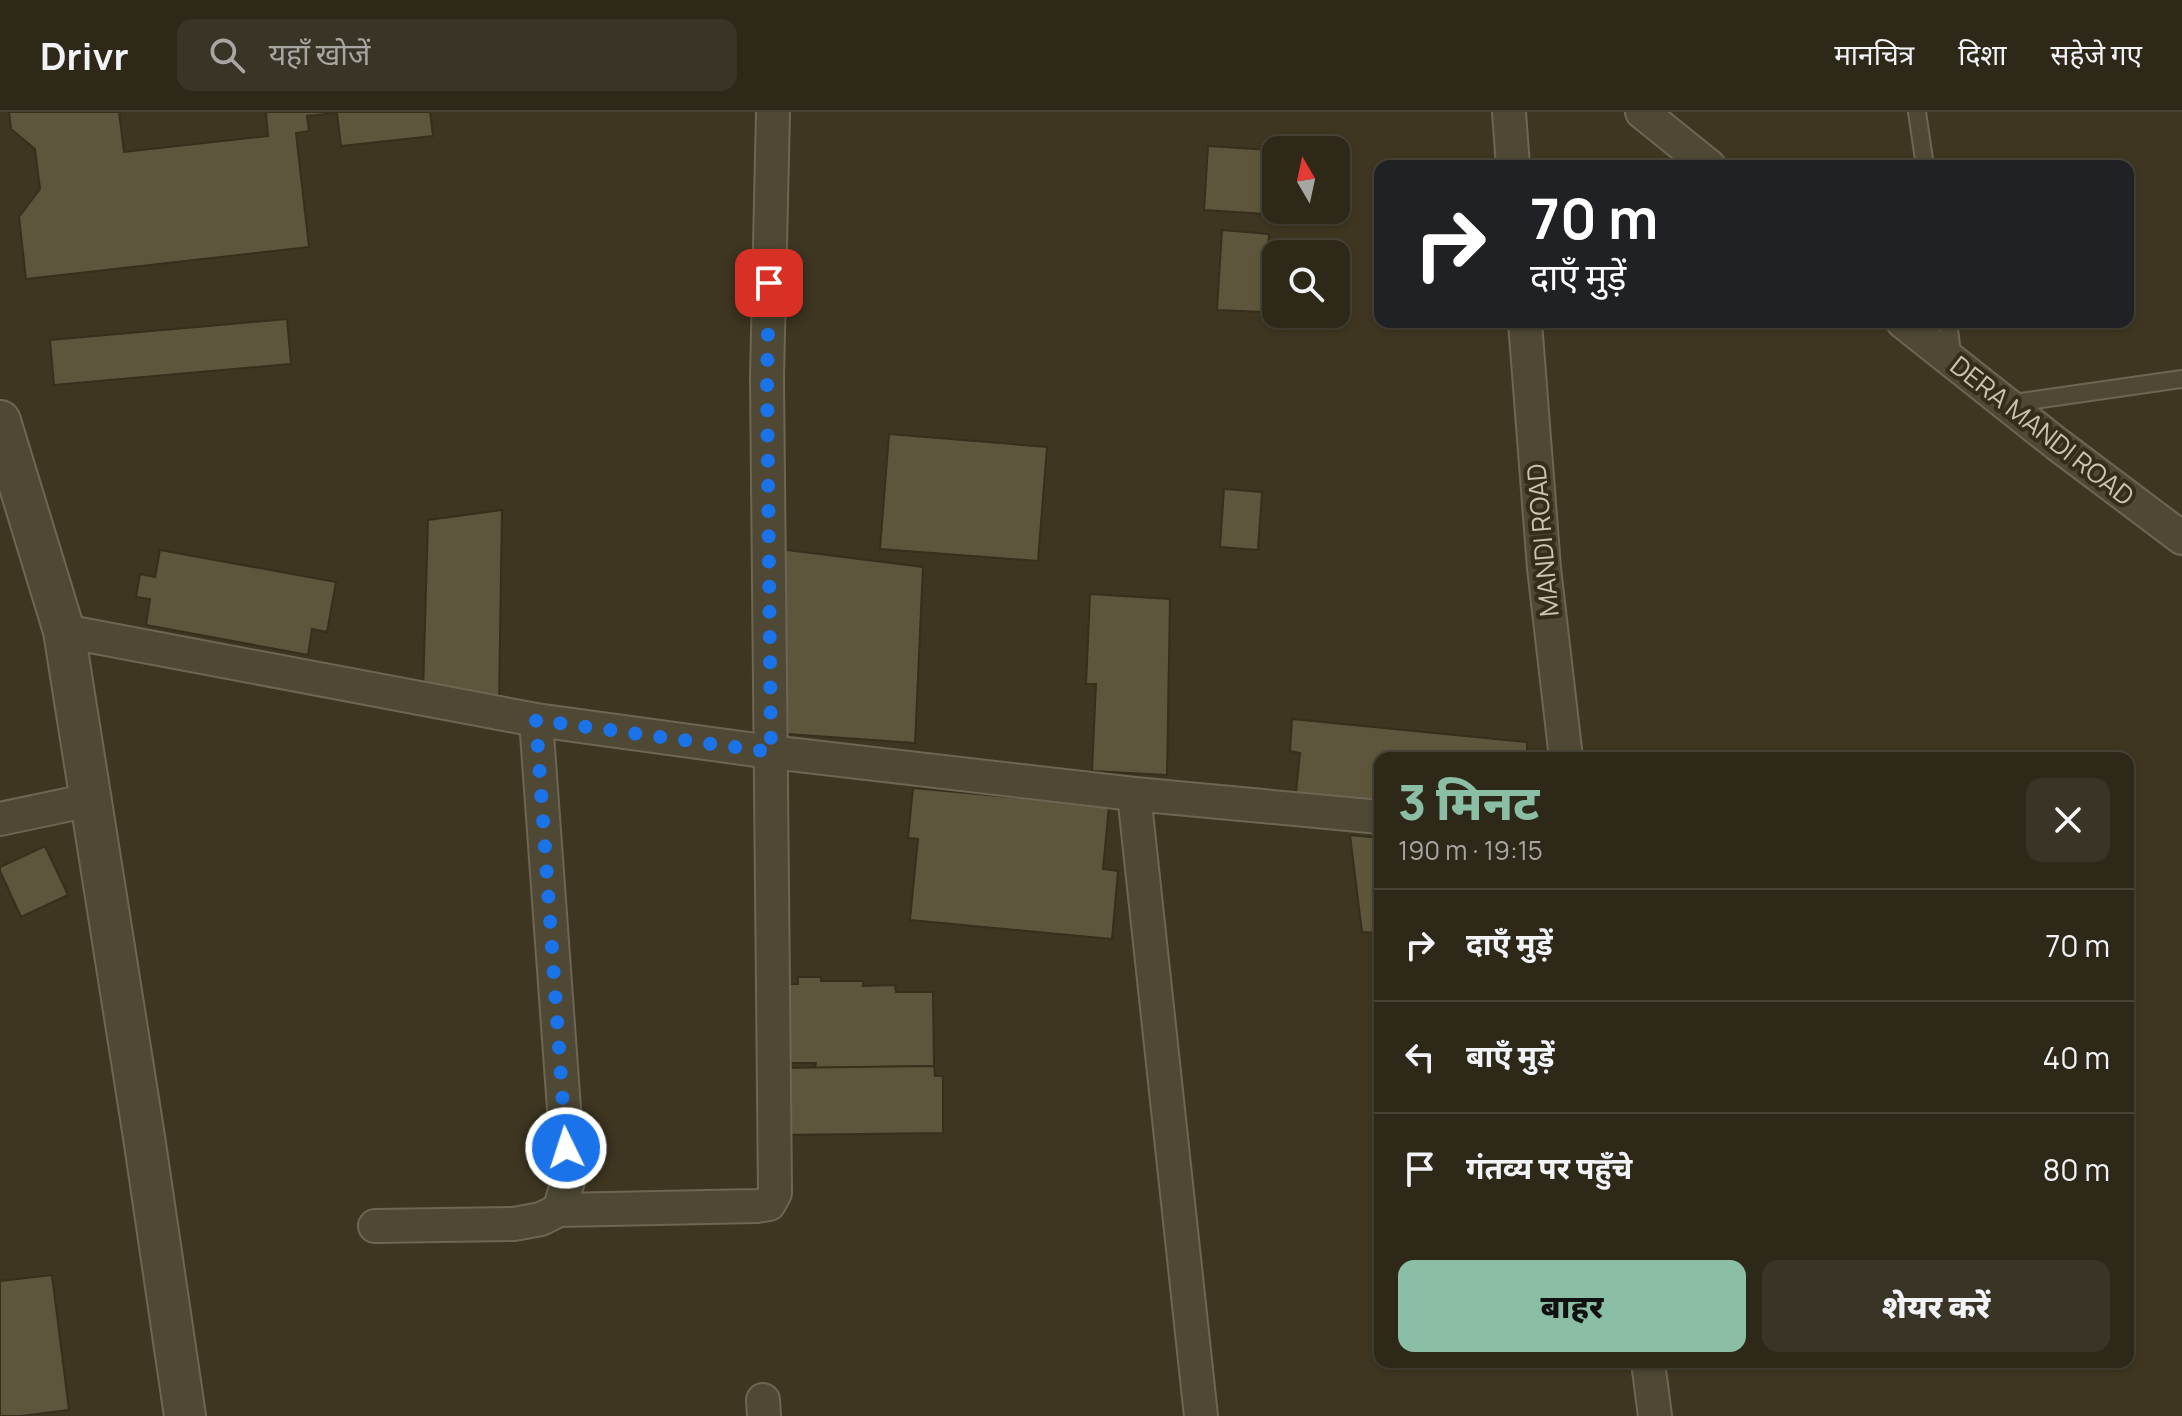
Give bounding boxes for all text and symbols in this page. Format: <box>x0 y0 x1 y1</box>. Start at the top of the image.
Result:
search box <box>177 19 737 91</box>
text: Drivr <box>40 29 129 81</box>
icon: search <box>205 33 249 77</box>
text: यहाँ खोजें <box>269 33 370 74</box>
text: मानचित्र <box>1834 35 1914 73</box>
text: दिशा <box>1958 35 2007 73</box>
text: सहेजे गए <box>2051 35 2142 73</box>
north arrow <box>1262 136 1350 224</box>
map controls <box>1262 136 1350 328</box>
text: 70 m <box>1530 179 1658 256</box>
icon: right <box>1398 192 1502 296</box>
button: search <box>1262 240 1350 328</box>
pin <box>735 249 803 317</box>
text: दाएँ मुड़ें <box>1530 252 1626 301</box>
icon: arrive <box>747 261 791 305</box>
street label: DERA MANDI ROAD <box>1943 347 2142 513</box>
street label: MANDI ROAD <box>1517 462 1567 618</box>
text: 3 मिनट <box>1398 769 1539 834</box>
button: close <box>2026 778 2110 862</box>
text: 190 m · 19:15 <box>1398 832 1543 868</box>
icon: right <box>1398 923 1442 967</box>
text: दाएँ मुड़ें <box>1466 923 1553 964</box>
text: 70 m <box>2045 925 2110 966</box>
icon: left <box>1398 1035 1442 1079</box>
text: बाएँ मुड़ें <box>1466 1035 1554 1076</box>
text: 40 m <box>2043 1037 2110 1078</box>
position arrow <box>524 1106 608 1190</box>
icon: arrive <box>1398 1147 1442 1191</box>
text: गंतव्य पर पहुँचे <box>1466 1147 1632 1188</box>
text: 80 m <box>2043 1149 2110 1190</box>
button: बाहर <box>1398 1260 1746 1352</box>
button: शेयर करें <box>1762 1260 2110 1352</box>

